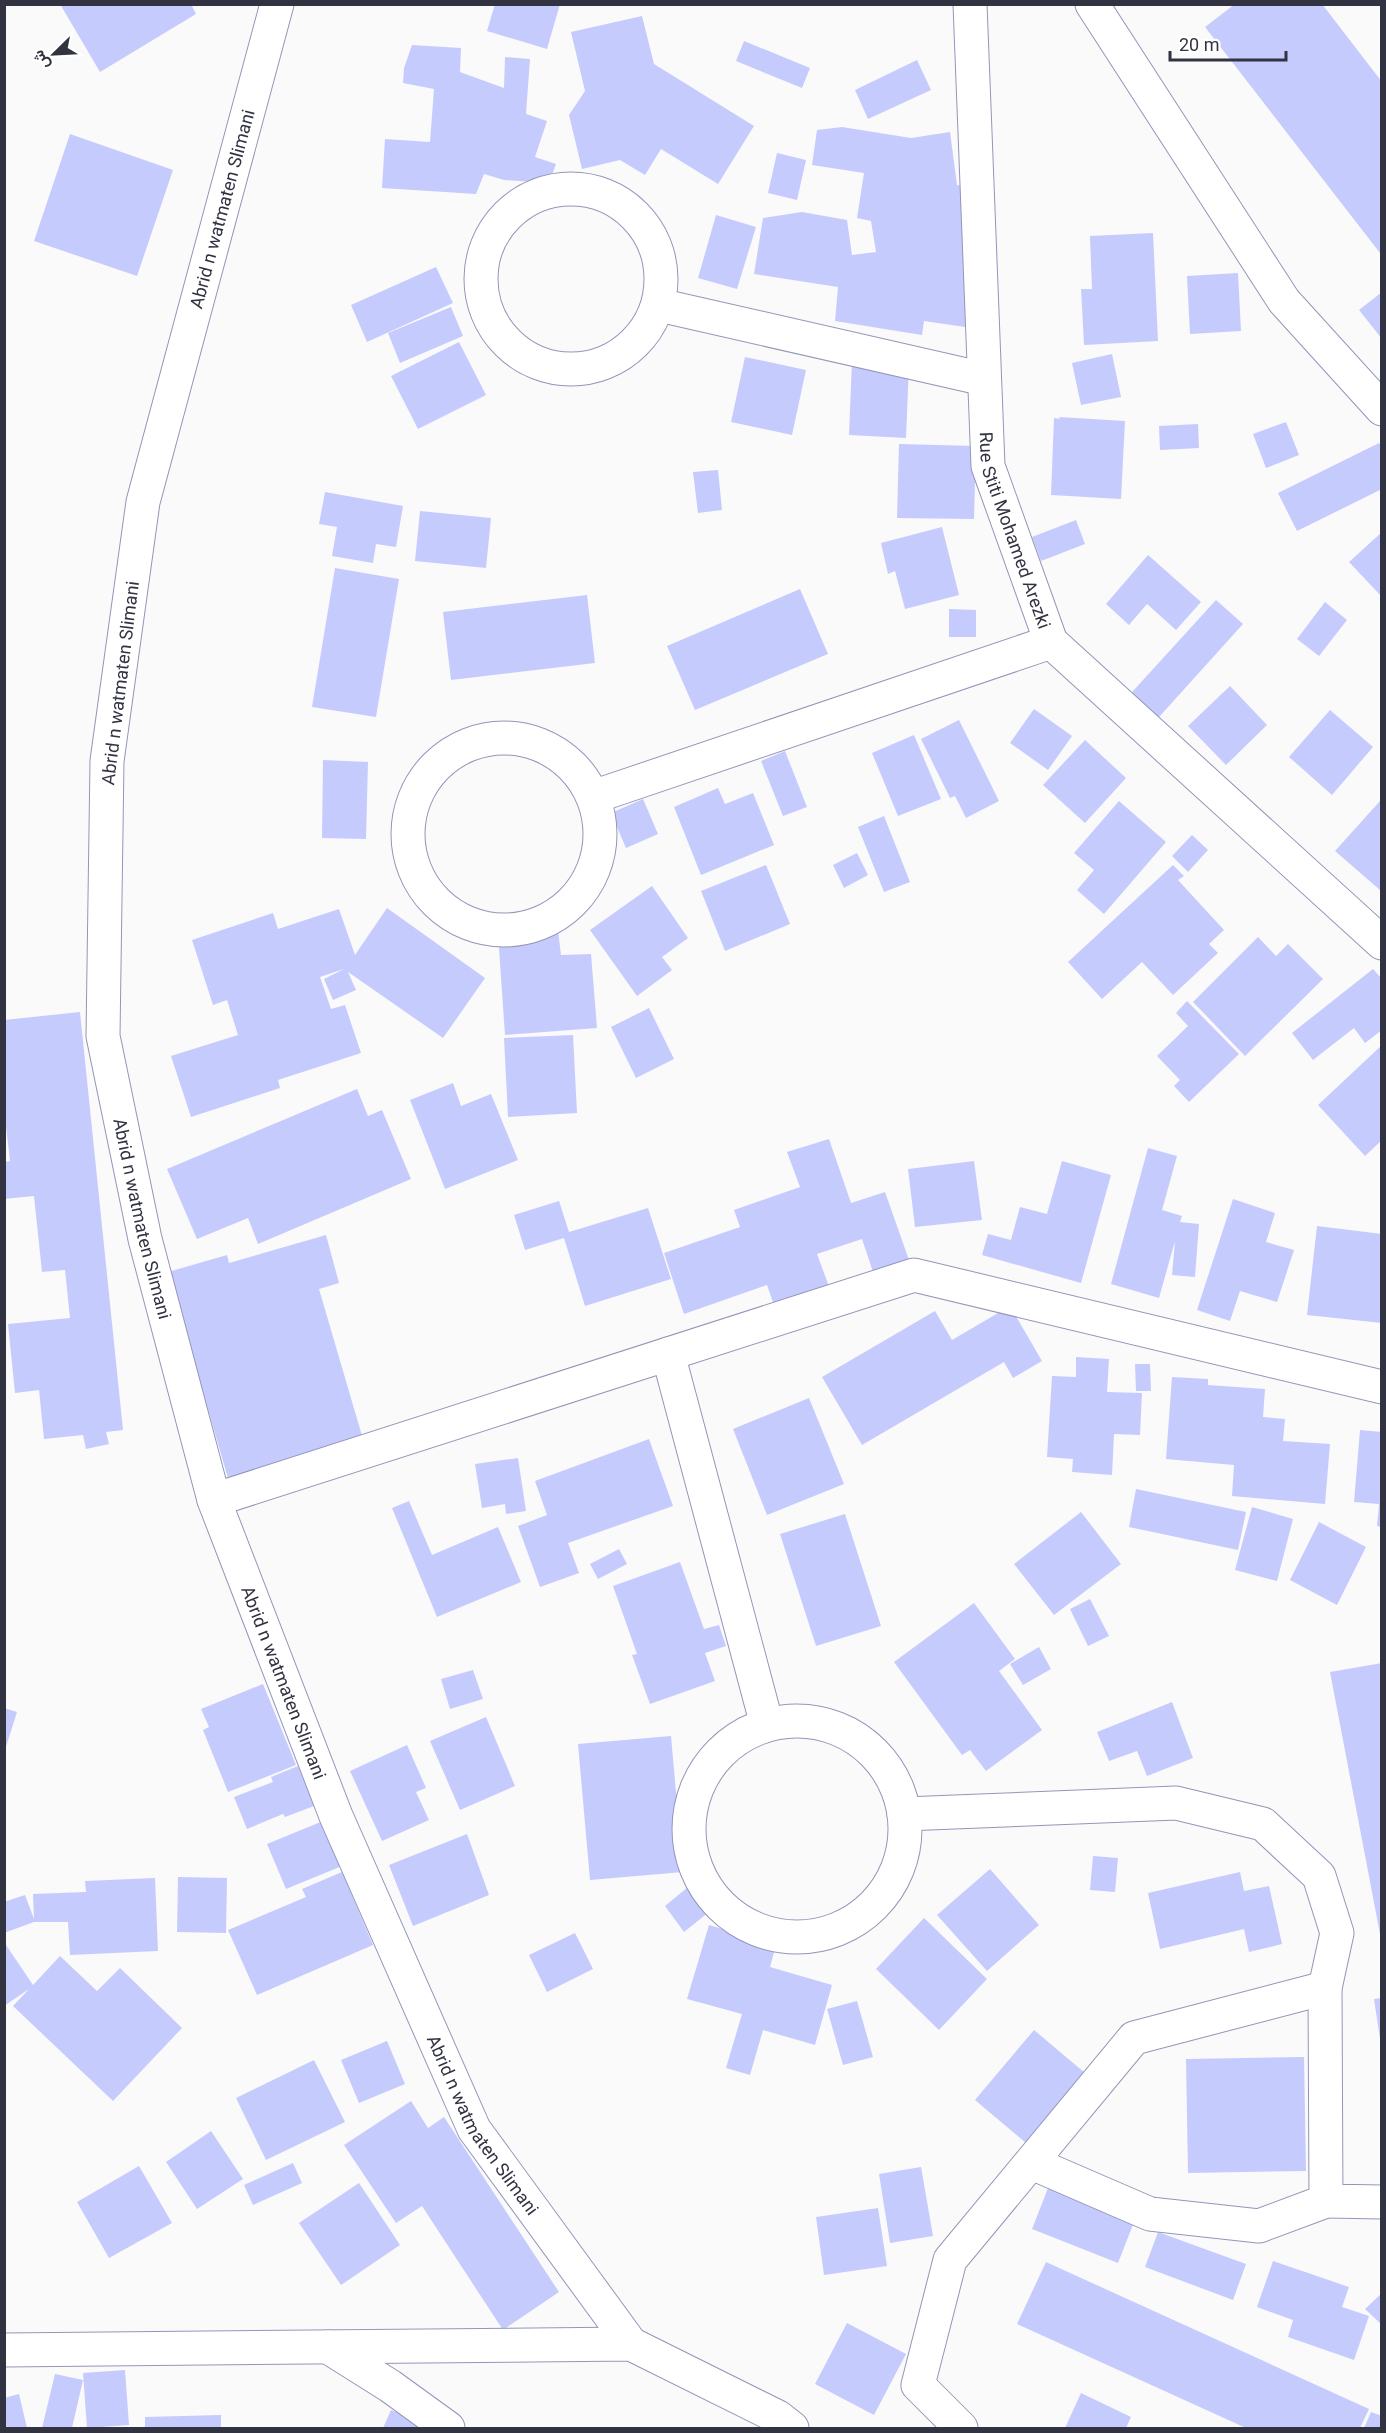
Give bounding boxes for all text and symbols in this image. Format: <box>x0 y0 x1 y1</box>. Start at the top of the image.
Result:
north arrow <box>24 24 84 84</box>
scale bar <box>1170 24 1286 62</box>
text: 20 m <box>1179 34 1219 55</box>
text: ش <box>28 47 53 73</box>
street label: Abrid n watmaten Slimani <box>185 107 259 311</box>
street label: Rue Stiti Mohamed Arezki <box>976 431 1056 631</box>
street label: Abrid n watmaten Slimani <box>97 580 143 786</box>
street label: Abrid n watmaten Slimani <box>110 1116 176 1321</box>
street label: Abrid n watmaten Slimani <box>238 1583 331 1782</box>
street label: Abrid n watmaten Slimani <box>423 2031 543 2219</box>

